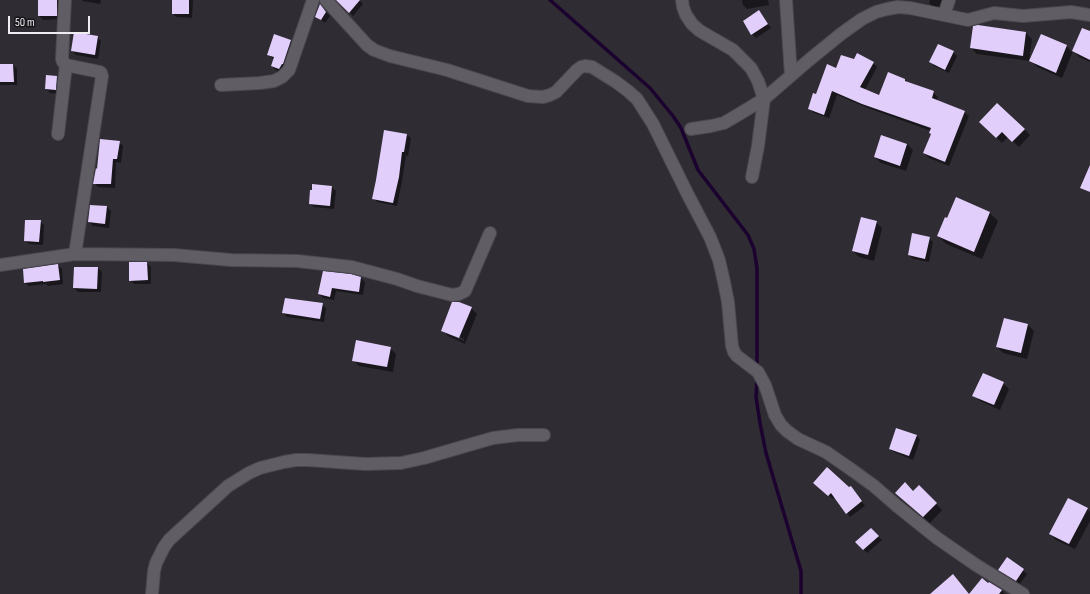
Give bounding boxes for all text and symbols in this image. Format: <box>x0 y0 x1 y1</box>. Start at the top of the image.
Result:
scale bar <box>10 8 92 34</box>
text: 50 m <box>15 15 35 30</box>

